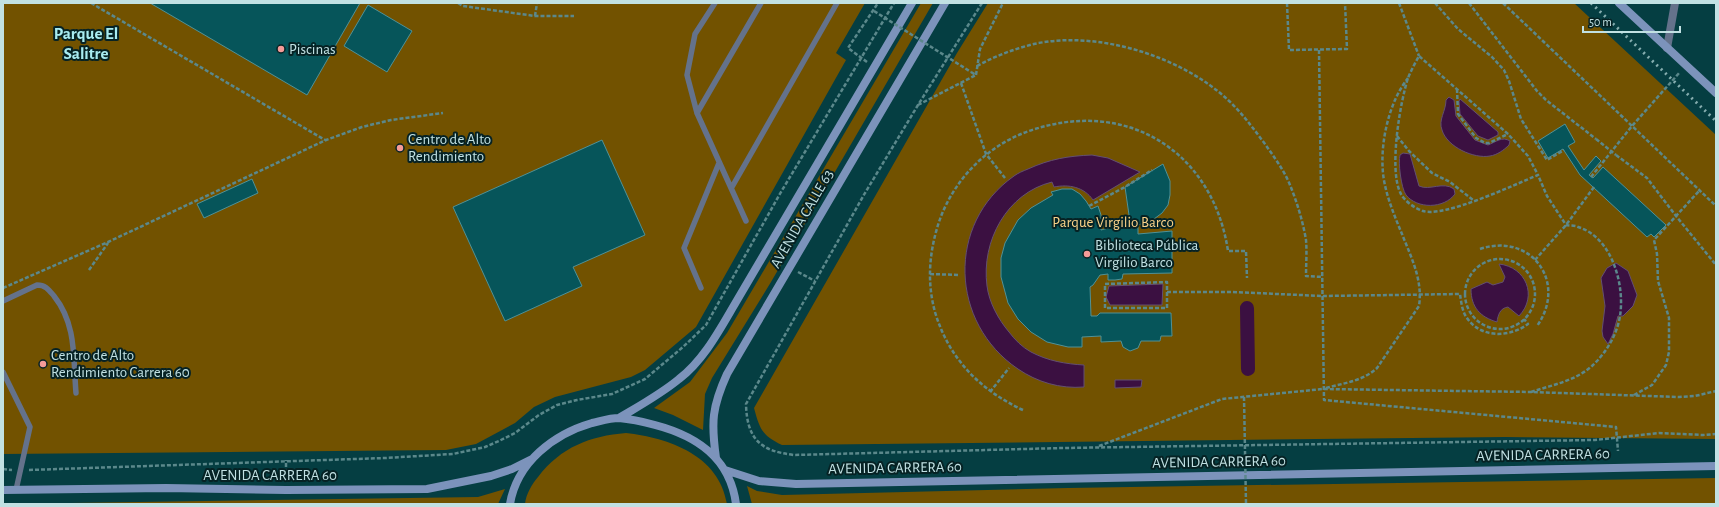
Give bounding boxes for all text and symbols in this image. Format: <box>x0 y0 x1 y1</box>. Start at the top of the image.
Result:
scale bar <box>1583 8 1680 34</box>
text: 50 m <box>1589 16 1612 28</box>
district label: Parque El Salitre <box>54 25 118 62</box>
place label: Piscinas <box>289 42 336 57</box>
marker: Piscinas <box>276 44 286 54</box>
place label: Centro de Alto Rendimiento <box>408 132 491 164</box>
marker: Centro de Alto Rendimiento <box>395 143 405 153</box>
street label: AVENIDA CALLE 63 <box>768 167 836 271</box>
park label: Parque Virgilio Barco <box>1052 215 1174 230</box>
place label: Biblioteca Pública Virgilio Barco <box>1095 238 1199 270</box>
marker: Biblioteca Pública Virgilio Barco <box>1082 249 1092 259</box>
place label: Centro de Alto Rendimiento Carrera 60 <box>51 348 190 380</box>
marker: Centro de Alto Rendimiento Carrera 60 <box>38 359 48 369</box>
street label: AVENIDA CARRERA 60 <box>1476 446 1610 464</box>
street label: AVENIDA CARRERA 60 <box>1152 453 1286 471</box>
street label: AVENIDA CARRERA 60 <box>828 459 962 477</box>
street label: AVENIDA CARRERA 60 <box>203 468 337 483</box>

